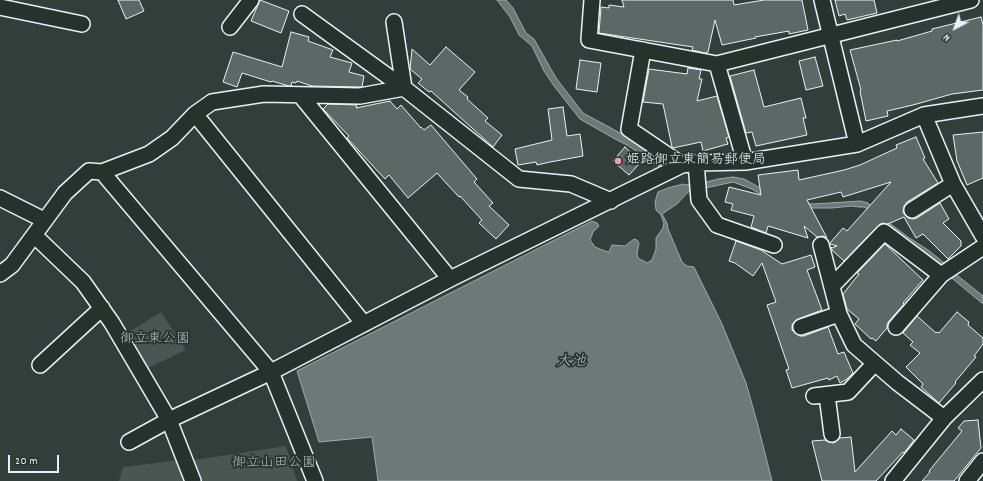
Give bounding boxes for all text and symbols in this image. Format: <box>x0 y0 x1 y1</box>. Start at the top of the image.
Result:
north arrow <box>935 8 975 48</box>
text: N <box>940 29 954 45</box>
place label: 姫路御立東簡易郵便局 <box>626 153 766 169</box>
marker: 姫路御立東簡易郵便局 <box>613 156 623 166</box>
park label: 御立東公園 <box>120 332 190 348</box>
water label: 大池 <box>556 354 586 372</box>
scale bar <box>10 447 61 473</box>
text: 20 m <box>15 453 38 470</box>
park label: 御立山田公園 <box>232 456 316 472</box>

